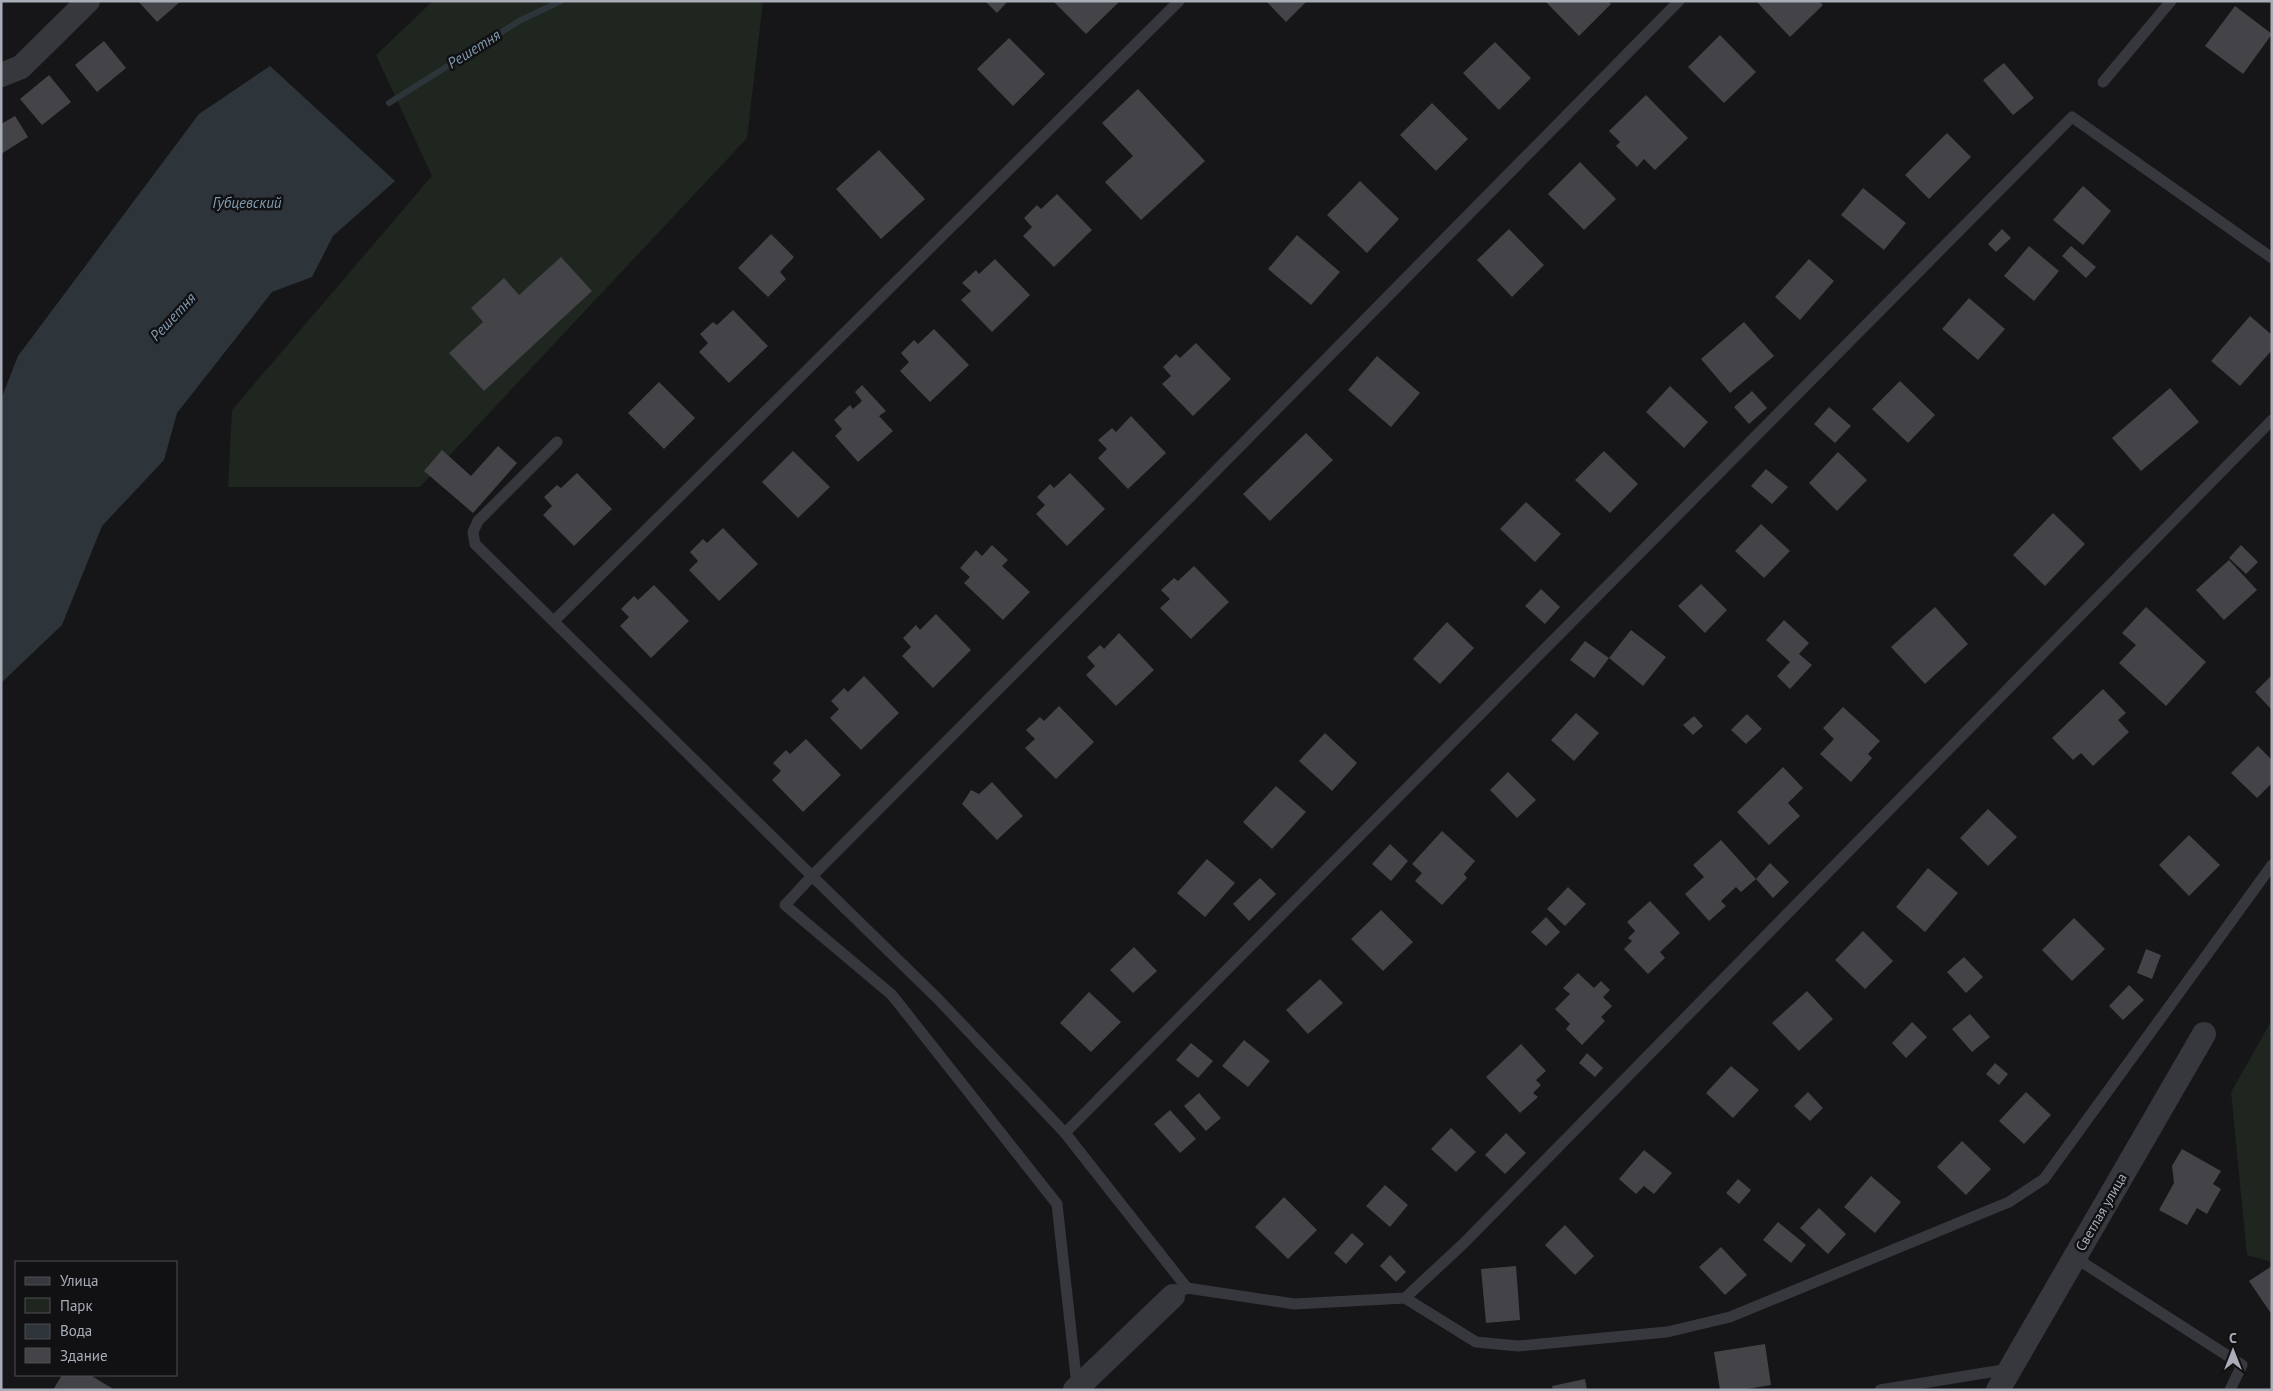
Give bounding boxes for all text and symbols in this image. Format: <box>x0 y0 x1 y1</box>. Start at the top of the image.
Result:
water label: Решетня <box>444 25 504 72</box>
water label: Губцевский <box>213 193 282 212</box>
water label: Решетня <box>145 289 200 345</box>
street label: Светлая улица <box>2071 1170 2131 1254</box>
legend <box>15 1261 178 1376</box>
text: Улица <box>60 1271 98 1290</box>
text: Парк <box>60 1296 93 1315</box>
text: Вода <box>60 1321 92 1340</box>
north arrow <box>2208 1326 2258 1376</box>
text: С <box>2229 1329 2237 1347</box>
text: Здание <box>60 1346 108 1365</box>

